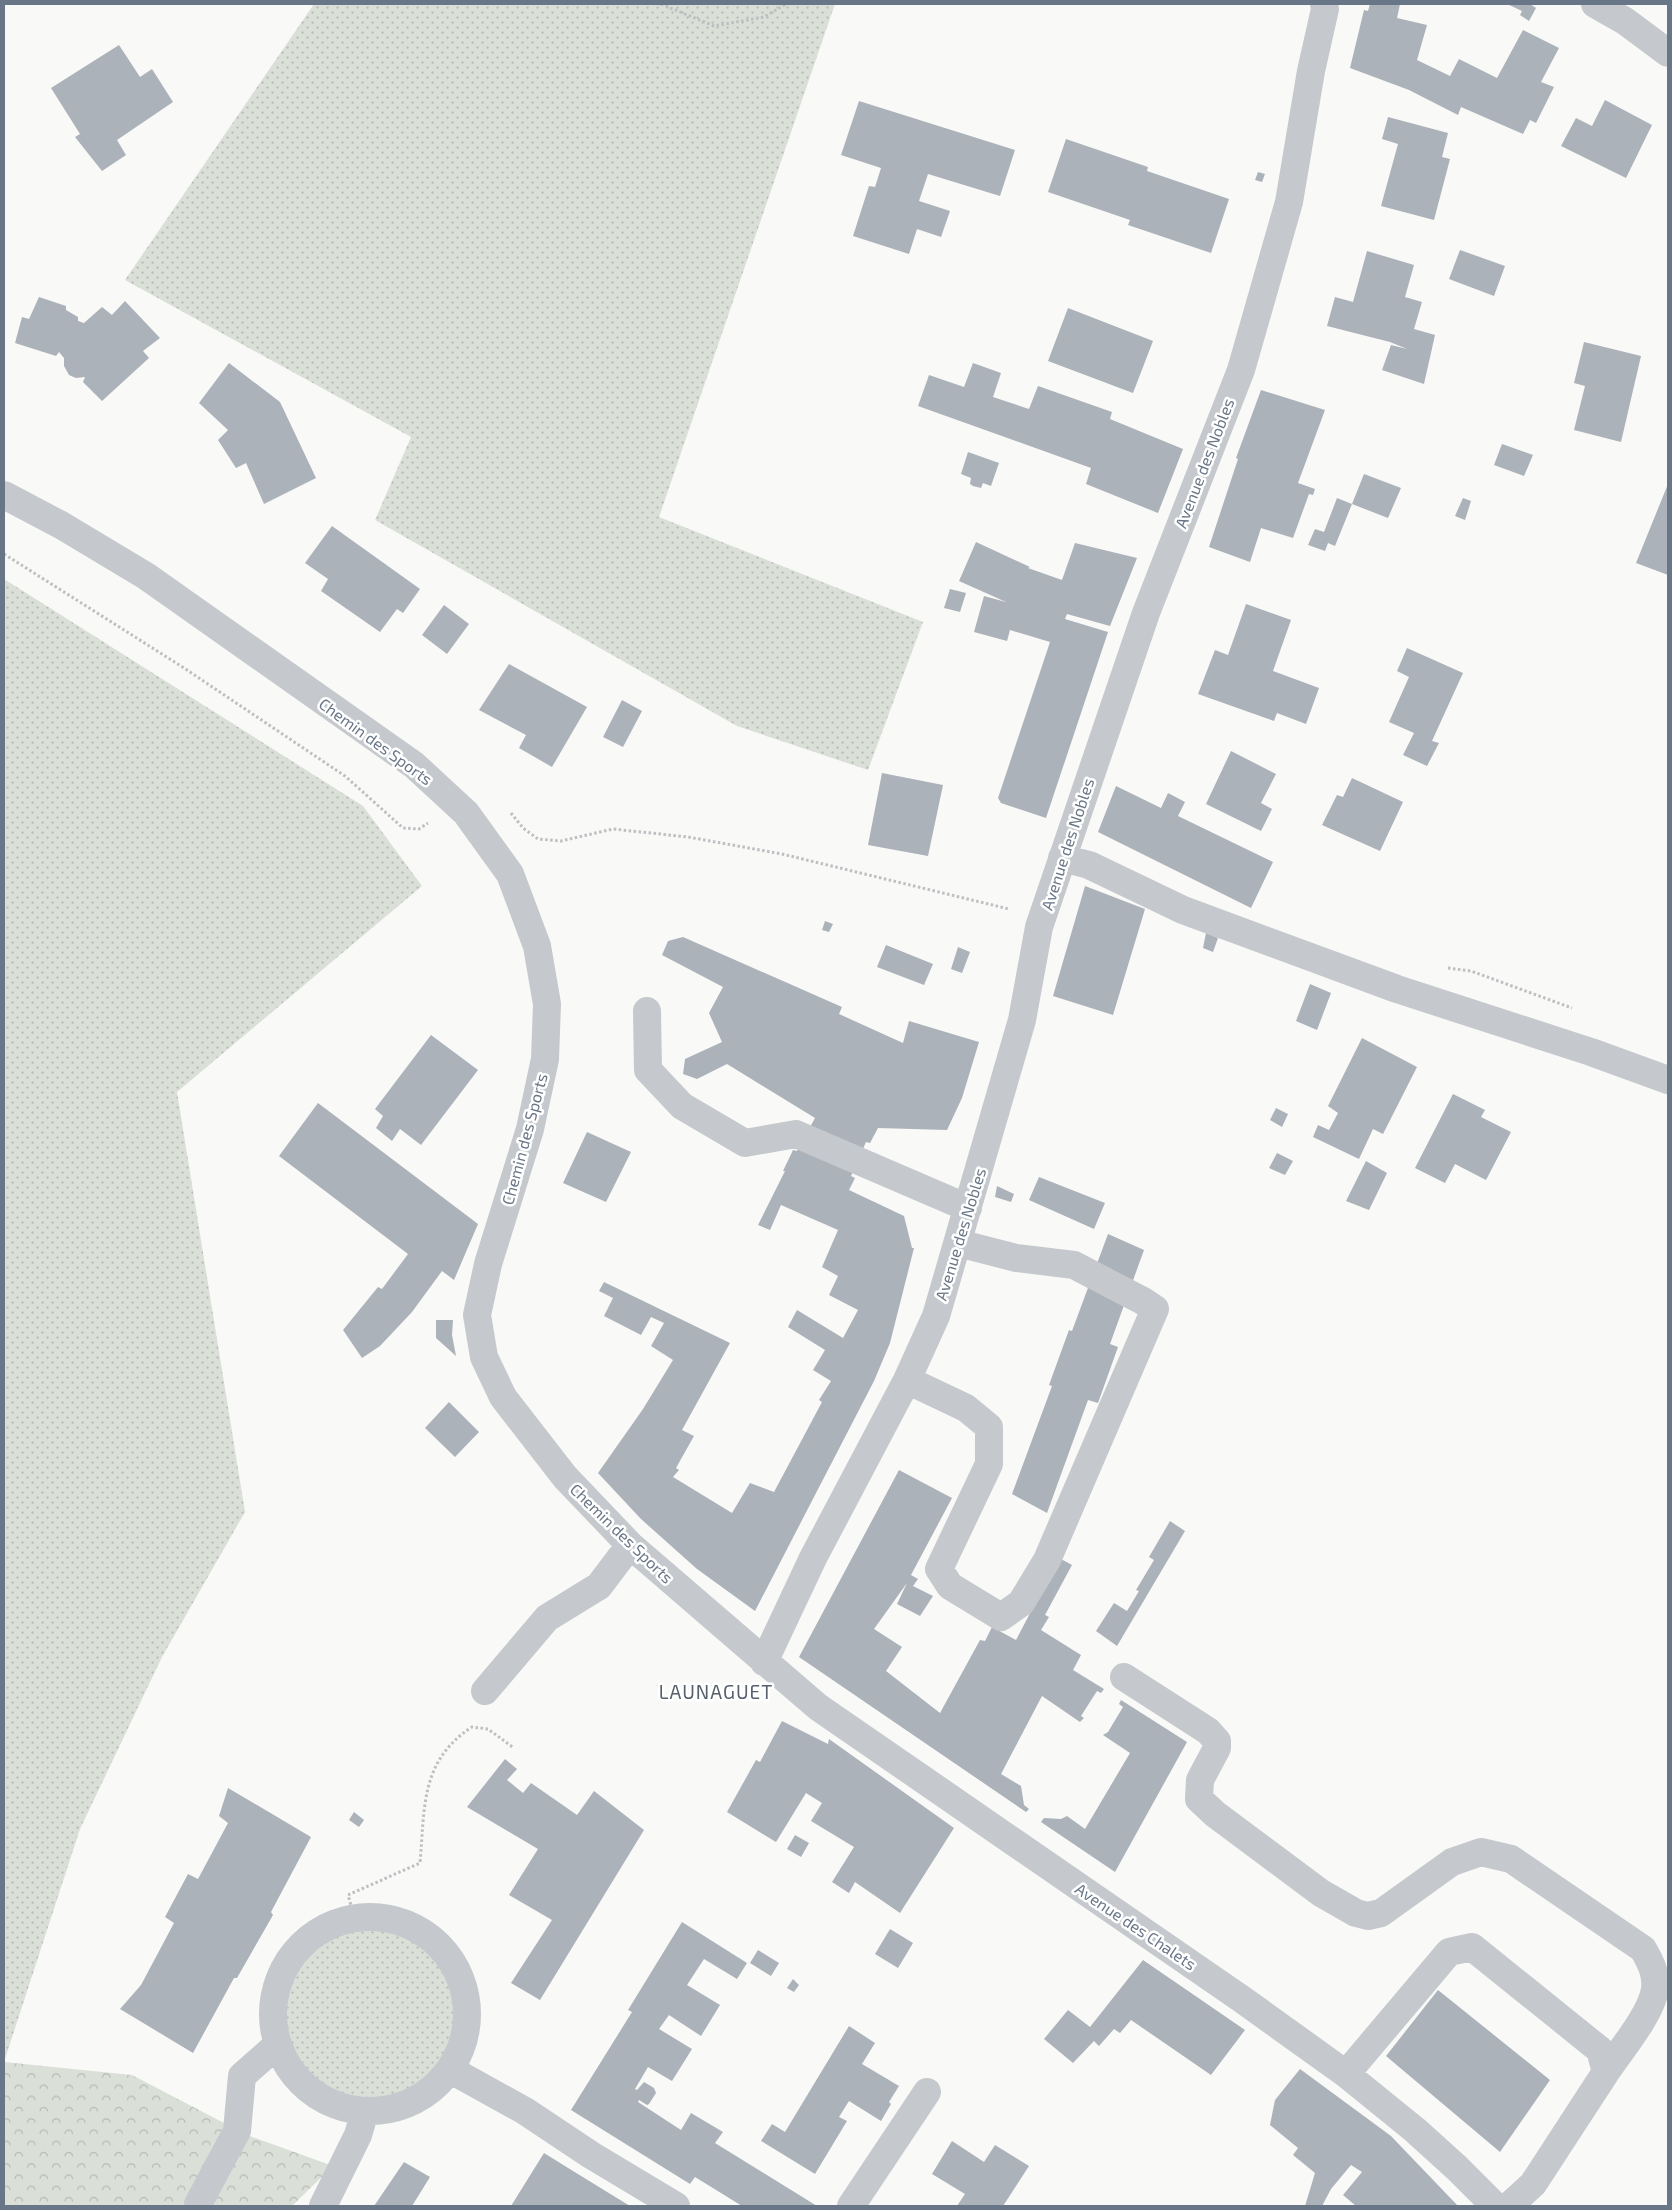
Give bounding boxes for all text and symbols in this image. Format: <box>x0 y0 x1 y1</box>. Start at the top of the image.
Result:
street label: Avenue des Nobles <box>1170 395 1238 531</box>
street label: Chemin des Sports <box>316 694 436 788</box>
street label: Avenue des Nobles <box>1037 776 1097 912</box>
street label: Chemin des Sports <box>497 1071 551 1207</box>
street label: Avenue des Nobles <box>931 1165 989 1303</box>
street label: Chemin des Sports <box>567 1479 677 1587</box>
district label: LAUNAGUET <box>659 1680 773 1703</box>
street label: Avenue des Chalets <box>1072 1879 1200 1973</box>

